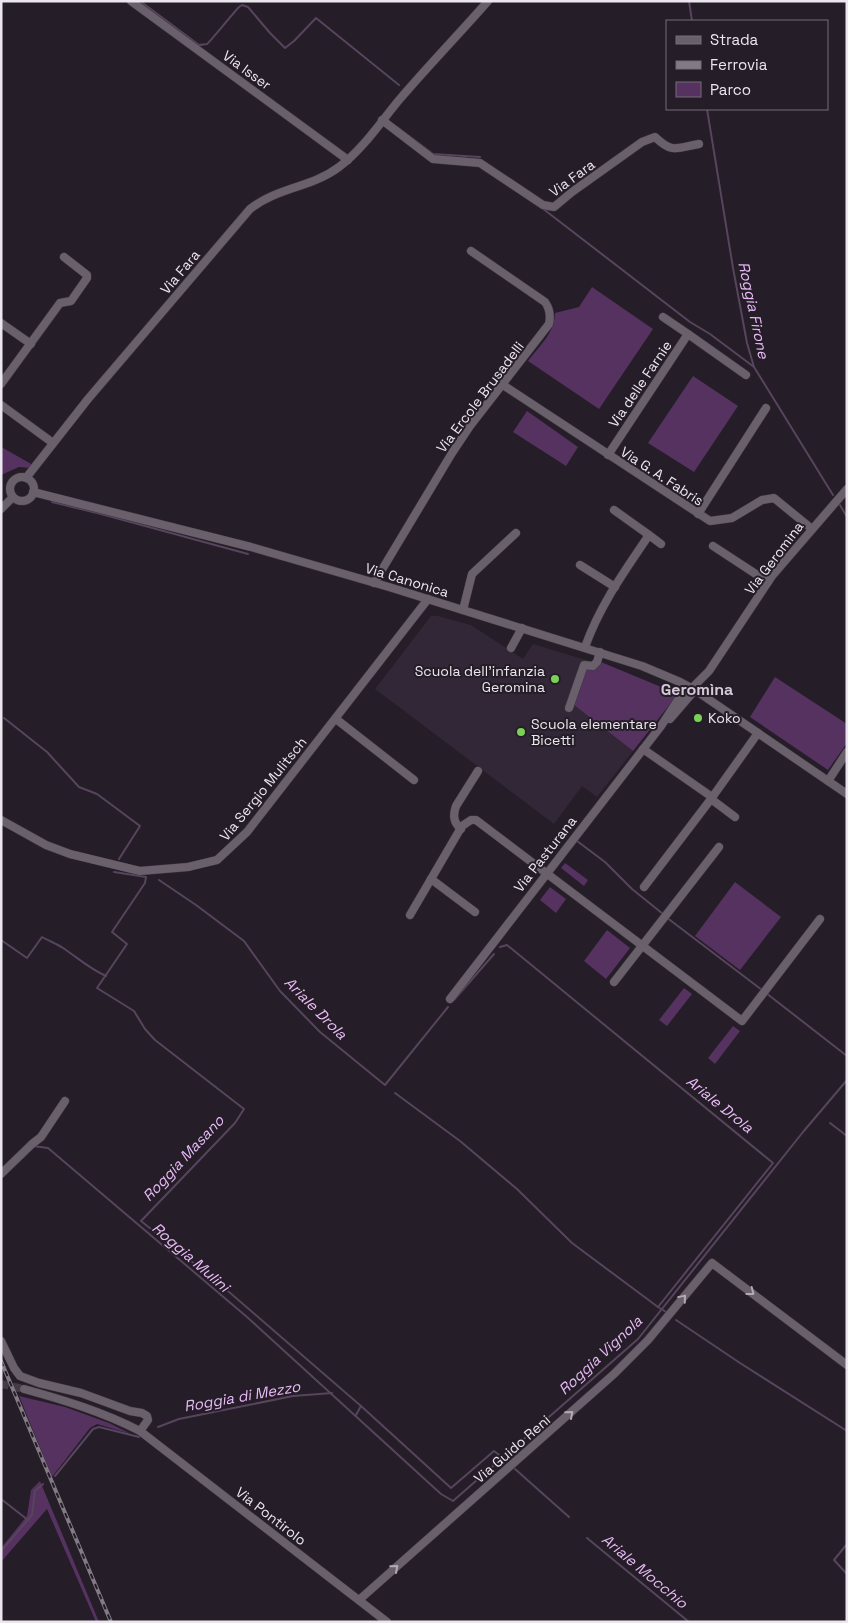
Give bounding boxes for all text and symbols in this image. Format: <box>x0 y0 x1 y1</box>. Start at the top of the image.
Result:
legend <box>666 20 828 110</box>
text: Strada <box>710 30 759 49</box>
street label: Via Isser <box>219 46 275 94</box>
text: Ferrovia <box>710 55 768 74</box>
text: Parco <box>710 80 751 99</box>
street label: Via Fara <box>546 155 598 201</box>
street label: Via Fara <box>156 246 204 298</box>
water label: Roggia Firone <box>734 260 774 361</box>
street label: Via delle Farnie <box>604 337 676 431</box>
street label: Via Ercole Brusadelli <box>432 338 528 456</box>
street label: Via G. A. Fabris <box>617 442 707 510</box>
street label: Via Geromina <box>741 518 807 598</box>
street label: Via Canonica <box>363 559 451 601</box>
place label: Scuola dell'infanzia Geromina <box>415 662 545 696</box>
marker: Scuola dell'infanzia Geromina <box>549 673 561 685</box>
district label: Geromìna <box>661 679 733 700</box>
place label: Koko <box>708 709 741 727</box>
marker: Koko <box>692 712 704 724</box>
place label: Scuola elementare Bicetti <box>531 715 657 749</box>
marker: Scuola elementare Bicetti <box>515 726 527 738</box>
street label: Via Sergio Mulitsch <box>216 733 310 845</box>
street label: Via Pasturana <box>510 812 580 896</box>
water label: Ariale Drola <box>281 973 352 1044</box>
water label: Ariale Drola <box>683 1071 758 1137</box>
water label: Roggia Masano <box>138 1111 228 1205</box>
water label: Roggia Mulini <box>148 1218 235 1297</box>
one-way arrow <box>745 1287 754 1295</box>
one-way arrow <box>677 1295 685 1304</box>
water label: Roggia Vignola <box>554 1311 646 1399</box>
water label: Roggia di Mezzo <box>182 1376 302 1416</box>
street label: Via Guido Reni <box>470 1411 554 1487</box>
one-way arrow <box>564 1411 573 1420</box>
street label: Via Pontirolo <box>232 1483 310 1549</box>
water label: Ariale Mocchio <box>598 1530 692 1613</box>
one-way arrow <box>389 1565 398 1574</box>

